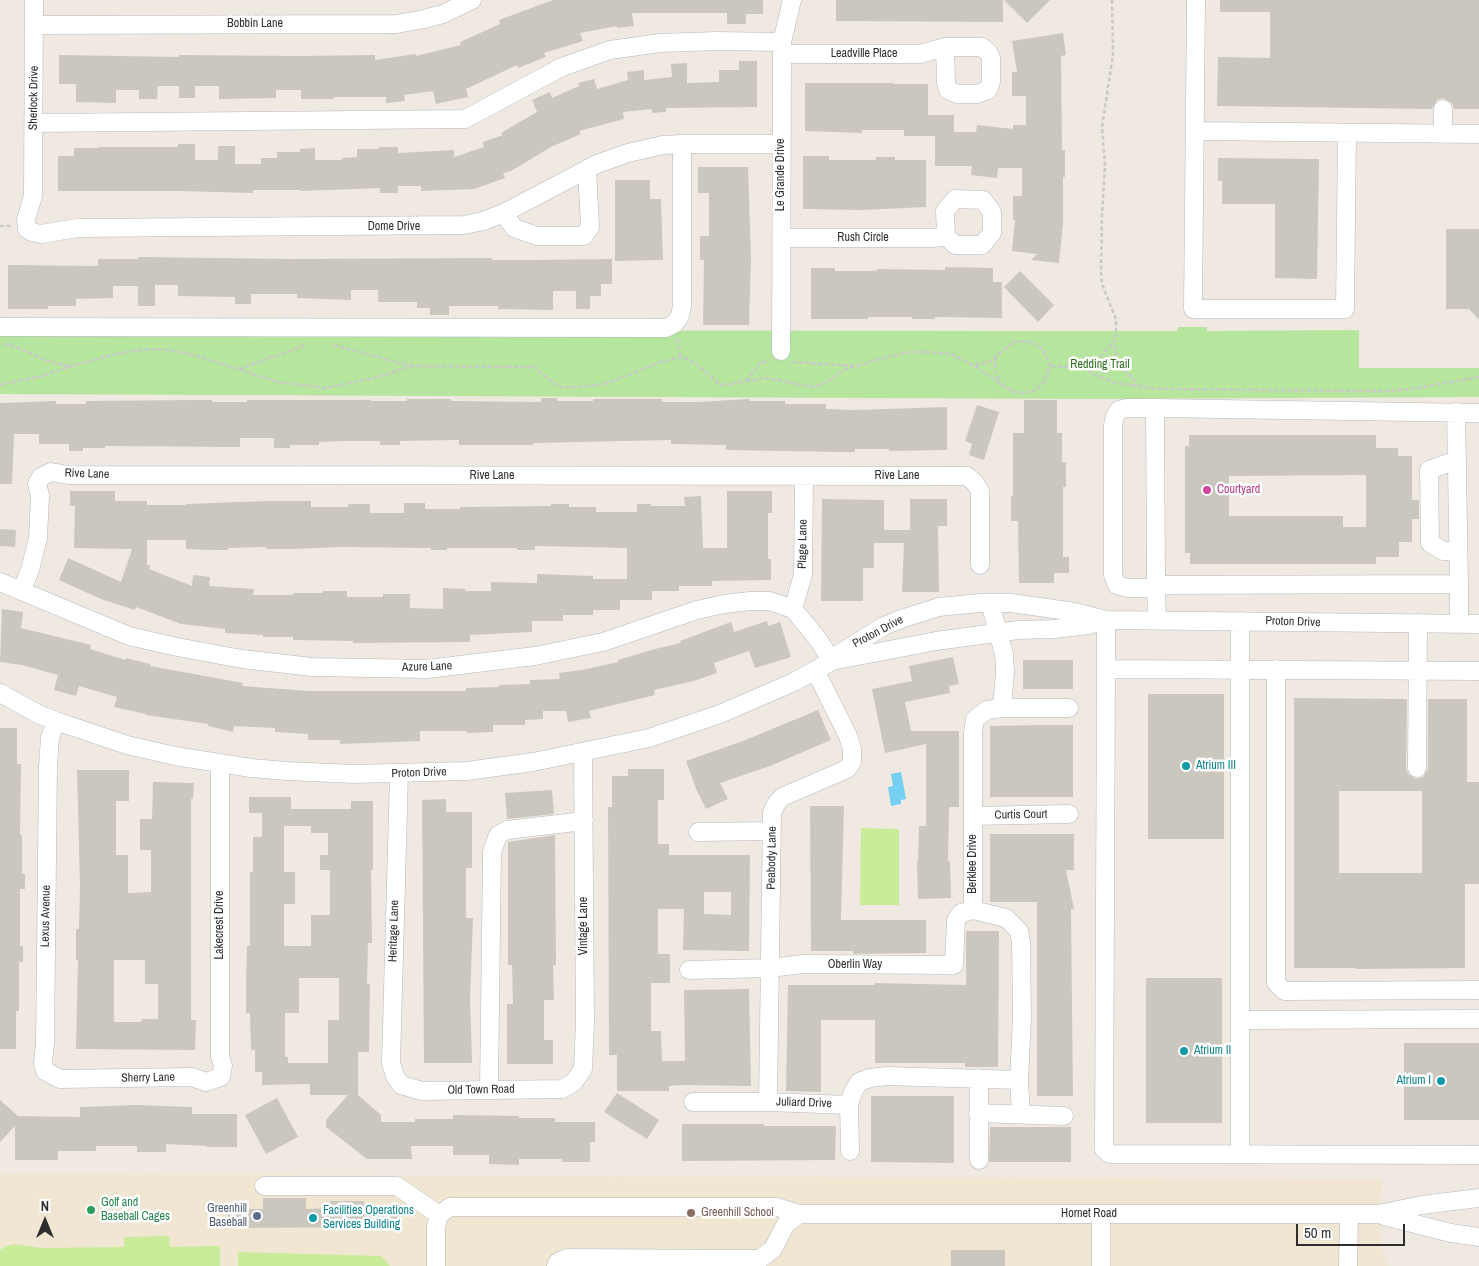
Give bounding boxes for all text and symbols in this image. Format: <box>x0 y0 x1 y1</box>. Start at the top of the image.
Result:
street label: Bobbin Lane <box>227 17 283 31</box>
street label: Leadville Place <box>831 47 897 61</box>
street label: Sherlock Drive <box>26 66 42 130</box>
street label: Le Grande Drive <box>774 139 788 211</box>
street label: Dome Drive <box>368 220 420 234</box>
street label: Rush Circle <box>837 231 889 245</box>
park label: Redding Trail <box>1070 358 1130 372</box>
street label: Rive Lane <box>64 466 110 482</box>
street label: Rive Lane <box>470 469 514 483</box>
street label: Rive Lane <box>875 469 919 483</box>
place label: Courtyard <box>1217 483 1260 497</box>
marker: Courtyard <box>1201 484 1213 496</box>
street label: Plage Lane <box>795 519 811 569</box>
street label: Proton Drive <box>850 613 906 651</box>
street label: Proton Drive <box>1265 614 1321 630</box>
street label: Azure Lane <box>402 659 452 675</box>
place label: Atrium III <box>1196 759 1236 773</box>
marker: Atrium III <box>1180 760 1192 772</box>
street label: Proton Drive <box>391 765 447 781</box>
street label: Curtis Court <box>994 807 1048 823</box>
street label: Peabody Lane <box>764 826 780 890</box>
street label: Berklee Drive <box>966 834 980 894</box>
street label: Lexus Avenue <box>38 885 54 947</box>
street label: Lakecrest Drive <box>213 891 227 959</box>
street label: Vintage Lane <box>577 897 591 955</box>
street label: Heritage Lane <box>386 900 402 962</box>
street label: Oberlin Way <box>828 958 882 972</box>
place label: Atrium II <box>1194 1044 1231 1058</box>
marker: Atrium II <box>1178 1045 1190 1057</box>
street label: Sherry Lane <box>121 1070 175 1086</box>
place label: Atrium I <box>1397 1074 1431 1088</box>
marker: Atrium I <box>1435 1075 1447 1087</box>
street label: Old Town Road <box>447 1082 515 1098</box>
street label: Juliard Drive <box>776 1095 832 1111</box>
north arrow <box>20 1196 70 1246</box>
place label: Golf and Baseball Cages <box>101 1196 170 1224</box>
text: N <box>41 1197 49 1215</box>
place label: Greenhill Baseball <box>207 1202 247 1230</box>
marker: Golf and Baseball Cages <box>85 1204 97 1216</box>
place label: Facilities Operations Services Building <box>323 1204 414 1232</box>
place label: Greenhill School <box>701 1206 774 1220</box>
marker: Greenhill School <box>685 1207 697 1219</box>
street label: Hornet Road <box>1061 1207 1117 1221</box>
marker: Greenhill Baseball <box>251 1210 263 1222</box>
marker: Facilities Operations Services Building <box>307 1212 319 1224</box>
scale bar <box>1299 1214 1408 1246</box>
text: 50 m <box>1304 1222 1331 1243</box>

